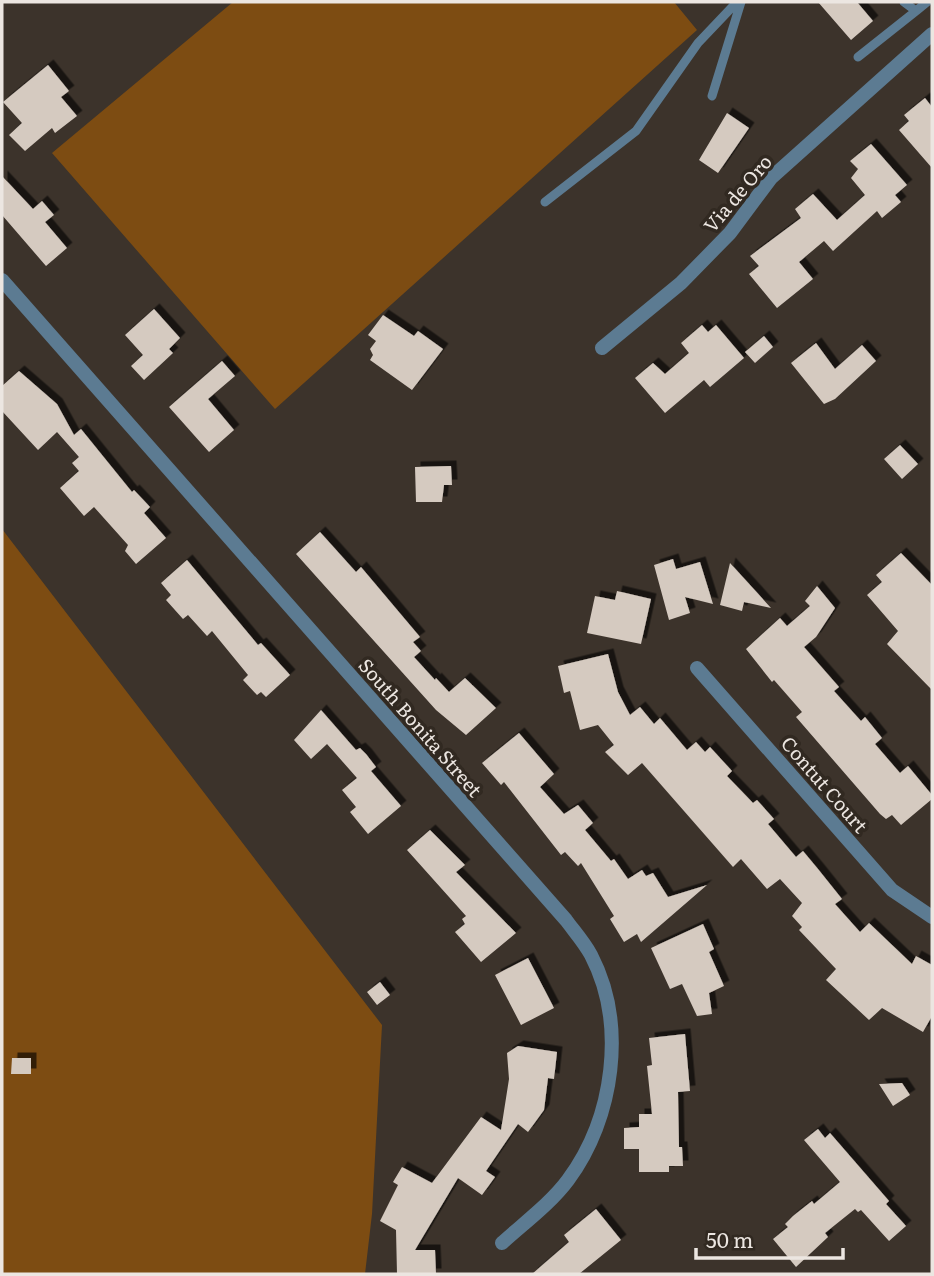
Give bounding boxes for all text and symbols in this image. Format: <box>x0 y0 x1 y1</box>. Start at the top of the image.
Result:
street label: Via de Oro <box>696 148 778 238</box>
street label: South Bonita Street <box>353 652 489 803</box>
street label: Contut Court <box>775 730 875 839</box>
scale bar <box>696 1216 843 1260</box>
text: 50 m <box>706 1223 753 1254</box>

